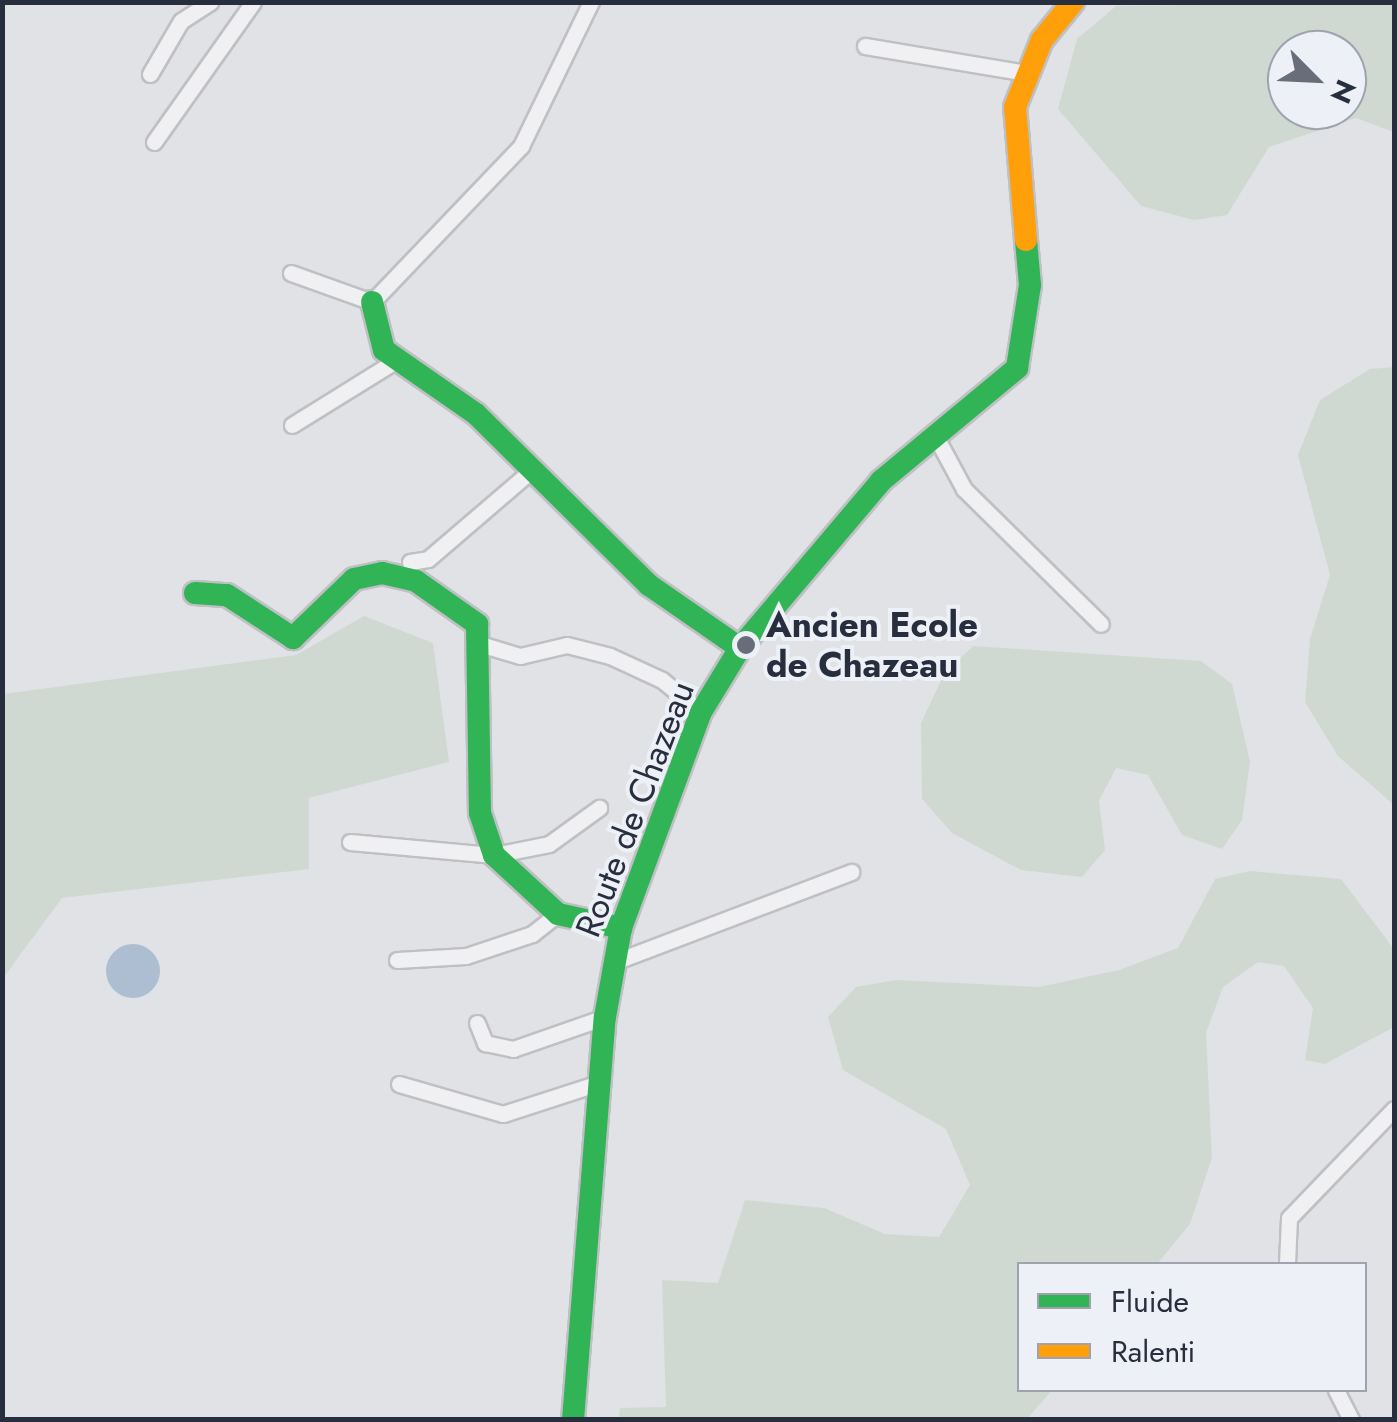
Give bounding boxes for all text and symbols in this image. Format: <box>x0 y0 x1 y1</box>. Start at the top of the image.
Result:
north arrow <box>1267 30 1367 130</box>
text: N <box>1320 73 1366 110</box>
place label: Ancien Ecole de Chazeau <box>766 604 978 686</box>
marker: Ancien Ecole de Chazeau <box>735 634 757 656</box>
street label: Route de Chazeau <box>567 675 703 943</box>
legend <box>1017 1262 1367 1392</box>
text: Fluide <box>1111 1280 1189 1323</box>
text: Ralenti <box>1111 1330 1195 1373</box>

